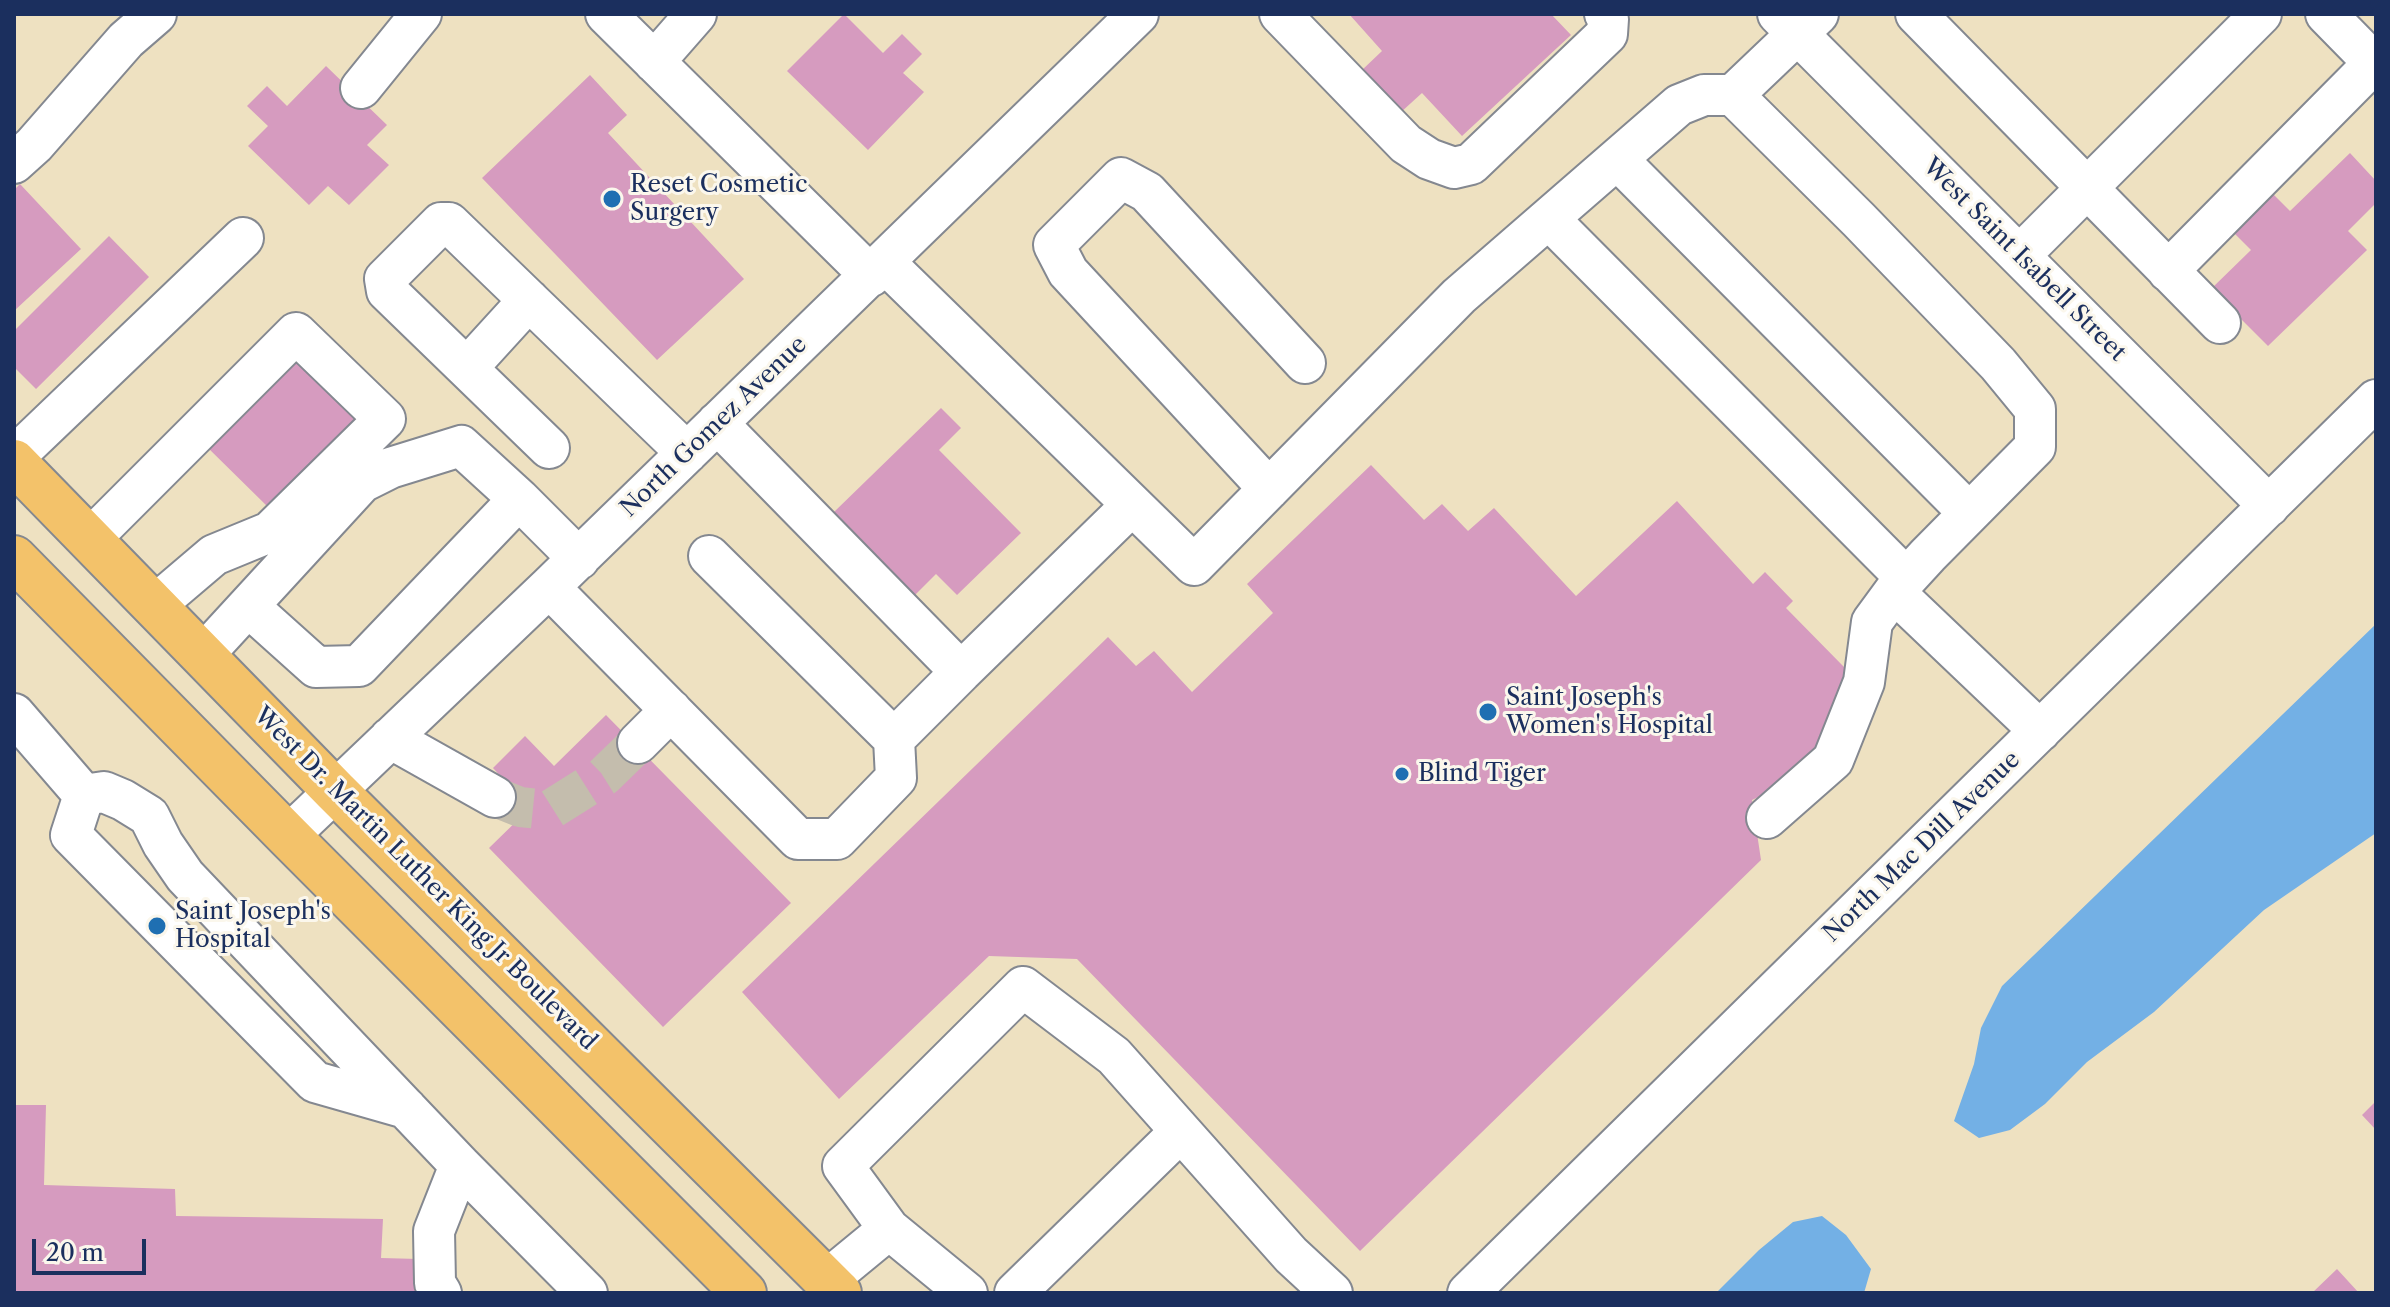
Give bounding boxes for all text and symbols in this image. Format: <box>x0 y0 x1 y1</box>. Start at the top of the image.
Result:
street label: West Saint Isabell Street <box>1916 152 2132 368</box>
place label: Reset Cosmetic Surgery <box>630 171 807 227</box>
marker: Reset Cosmetic Surgery <box>601 188 623 210</box>
street label: North Gomez Avenue <box>615 331 813 523</box>
place label: Saint Joseph's Women's Hospital <box>1506 684 1713 740</box>
marker: Saint Joseph's Women's Hospital <box>1477 701 1499 723</box>
street label: West Dr. Martin Luther King Jr Boulevard <box>248 702 602 1056</box>
street label: North Mac Dill Avenue <box>1818 746 2026 948</box>
place label: Blind Tiger <box>1418 760 1546 788</box>
marker: Blind Tiger <box>1393 765 1411 783</box>
place label: Saint Joseph's Hospital <box>175 898 331 954</box>
marker: Saint Joseph's Hospital <box>146 915 168 937</box>
scale bar <box>36 1223 150 1273</box>
text: 20 m <box>46 1238 104 1267</box>

